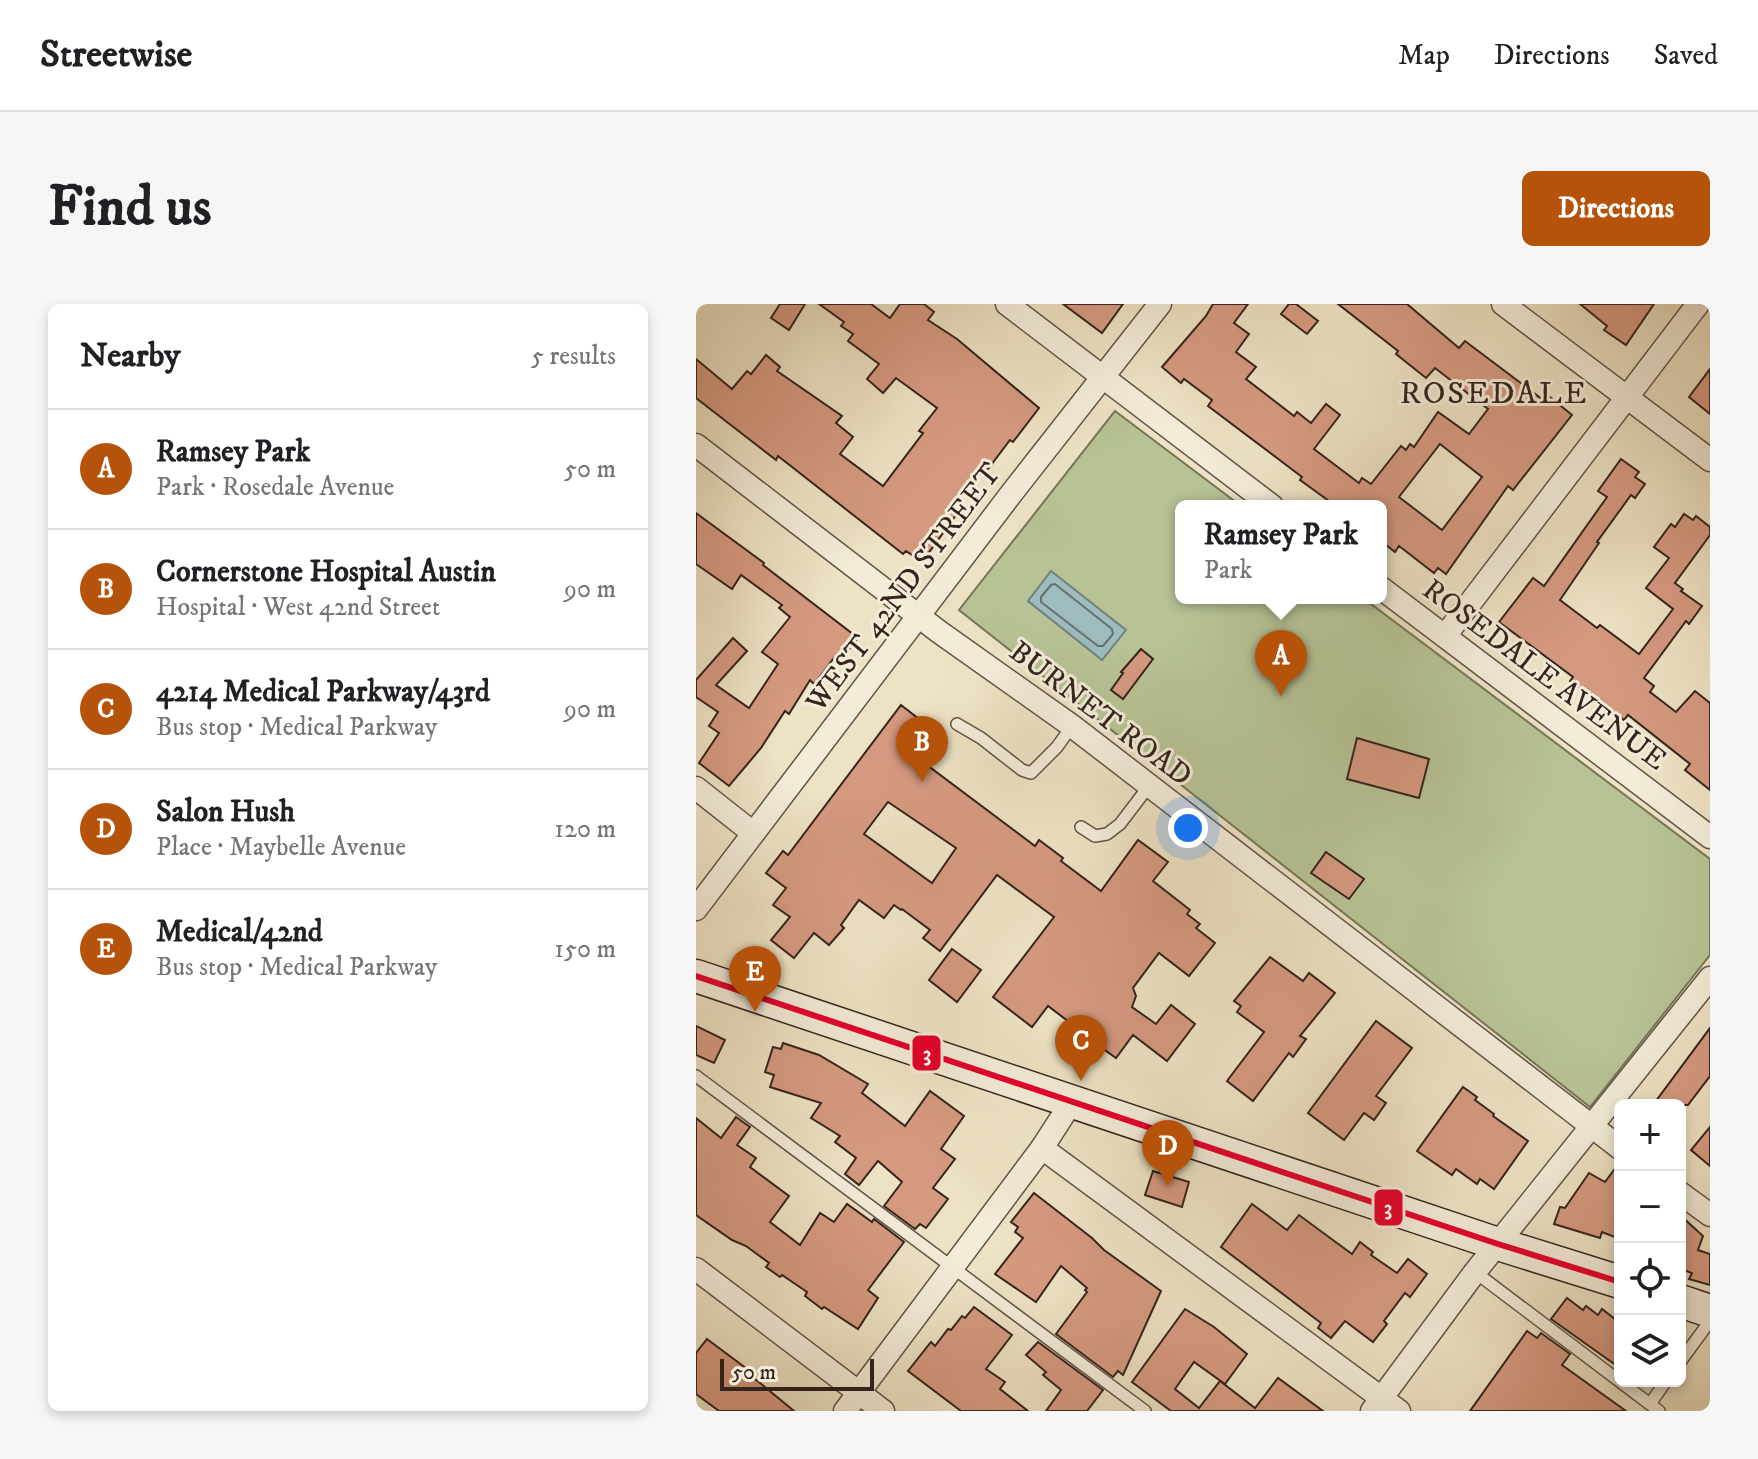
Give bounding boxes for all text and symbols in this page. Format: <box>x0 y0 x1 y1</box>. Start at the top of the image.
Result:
text: Streetwise <box>40 31 192 79</box>
text: Map <box>1398 38 1450 73</box>
text: Directions <box>1494 38 1610 73</box>
text: Saved <box>1654 38 1718 73</box>
button: Directions <box>1522 171 1710 246</box>
text: Find us <box>48 173 212 243</box>
text: Nearby <box>80 335 181 377</box>
text: 5 results <box>531 340 616 373</box>
district label: ROSEDALE <box>1400 374 1588 414</box>
text: Ramsey Park <box>156 434 310 471</box>
text: A <box>98 453 114 486</box>
text: 50 m <box>564 453 616 486</box>
street label: WEST 42ND STREET <box>798 456 1010 721</box>
text: Park · Rosedale Avenue <box>156 471 394 504</box>
popup <box>1175 500 1387 604</box>
text: Ramsey Park <box>1204 517 1358 554</box>
text: Cornerstone Hospital Austin <box>156 554 496 591</box>
text: Park <box>1204 554 1252 587</box>
street label: ROSEDALE AVENUE <box>1415 571 1673 779</box>
text: B <box>98 573 114 606</box>
text: 90 m <box>564 573 616 606</box>
text: Hospital · West 42nd Street <box>156 591 440 624</box>
pin: A <box>1255 630 1307 696</box>
street label: BURNET ROAD <box>1001 633 1199 795</box>
text: 4214 Medical Parkway/43rd <box>156 674 490 711</box>
text: C <box>97 693 115 726</box>
text: 90 m <box>564 693 616 726</box>
text: Bus stop · Medical Parkway <box>156 711 437 744</box>
pin: B <box>896 716 948 782</box>
text: Salon Hush <box>156 794 295 831</box>
your location <box>1168 808 1208 848</box>
text: D <box>96 813 116 846</box>
text: 120 m <box>555 813 616 846</box>
text: Place · Maybelle Avenue <box>156 831 406 864</box>
text: Medical/42nd <box>156 914 323 951</box>
text: E <box>97 933 115 966</box>
text: 150 m <box>555 933 616 966</box>
pin: E <box>729 946 781 1012</box>
text: Bus stop · Medical Parkway <box>156 951 437 984</box>
pin: C <box>1055 1015 1107 1081</box>
line badge: 3 <box>911 1034 942 1072</box>
text: 3 <box>923 1041 931 1068</box>
map controls <box>1614 1099 1686 1387</box>
button: + <box>1614 1099 1686 1171</box>
pin: D <box>1142 1120 1194 1186</box>
button: − <box>1614 1171 1686 1243</box>
line badge: 3 <box>1373 1188 1404 1227</box>
text: 3 <box>1384 1195 1392 1222</box>
button: locate <box>1614 1243 1686 1315</box>
button: layers <box>1614 1315 1686 1387</box>
scale bar <box>720 1355 874 1391</box>
text: 50 m <box>732 1359 776 1386</box>

